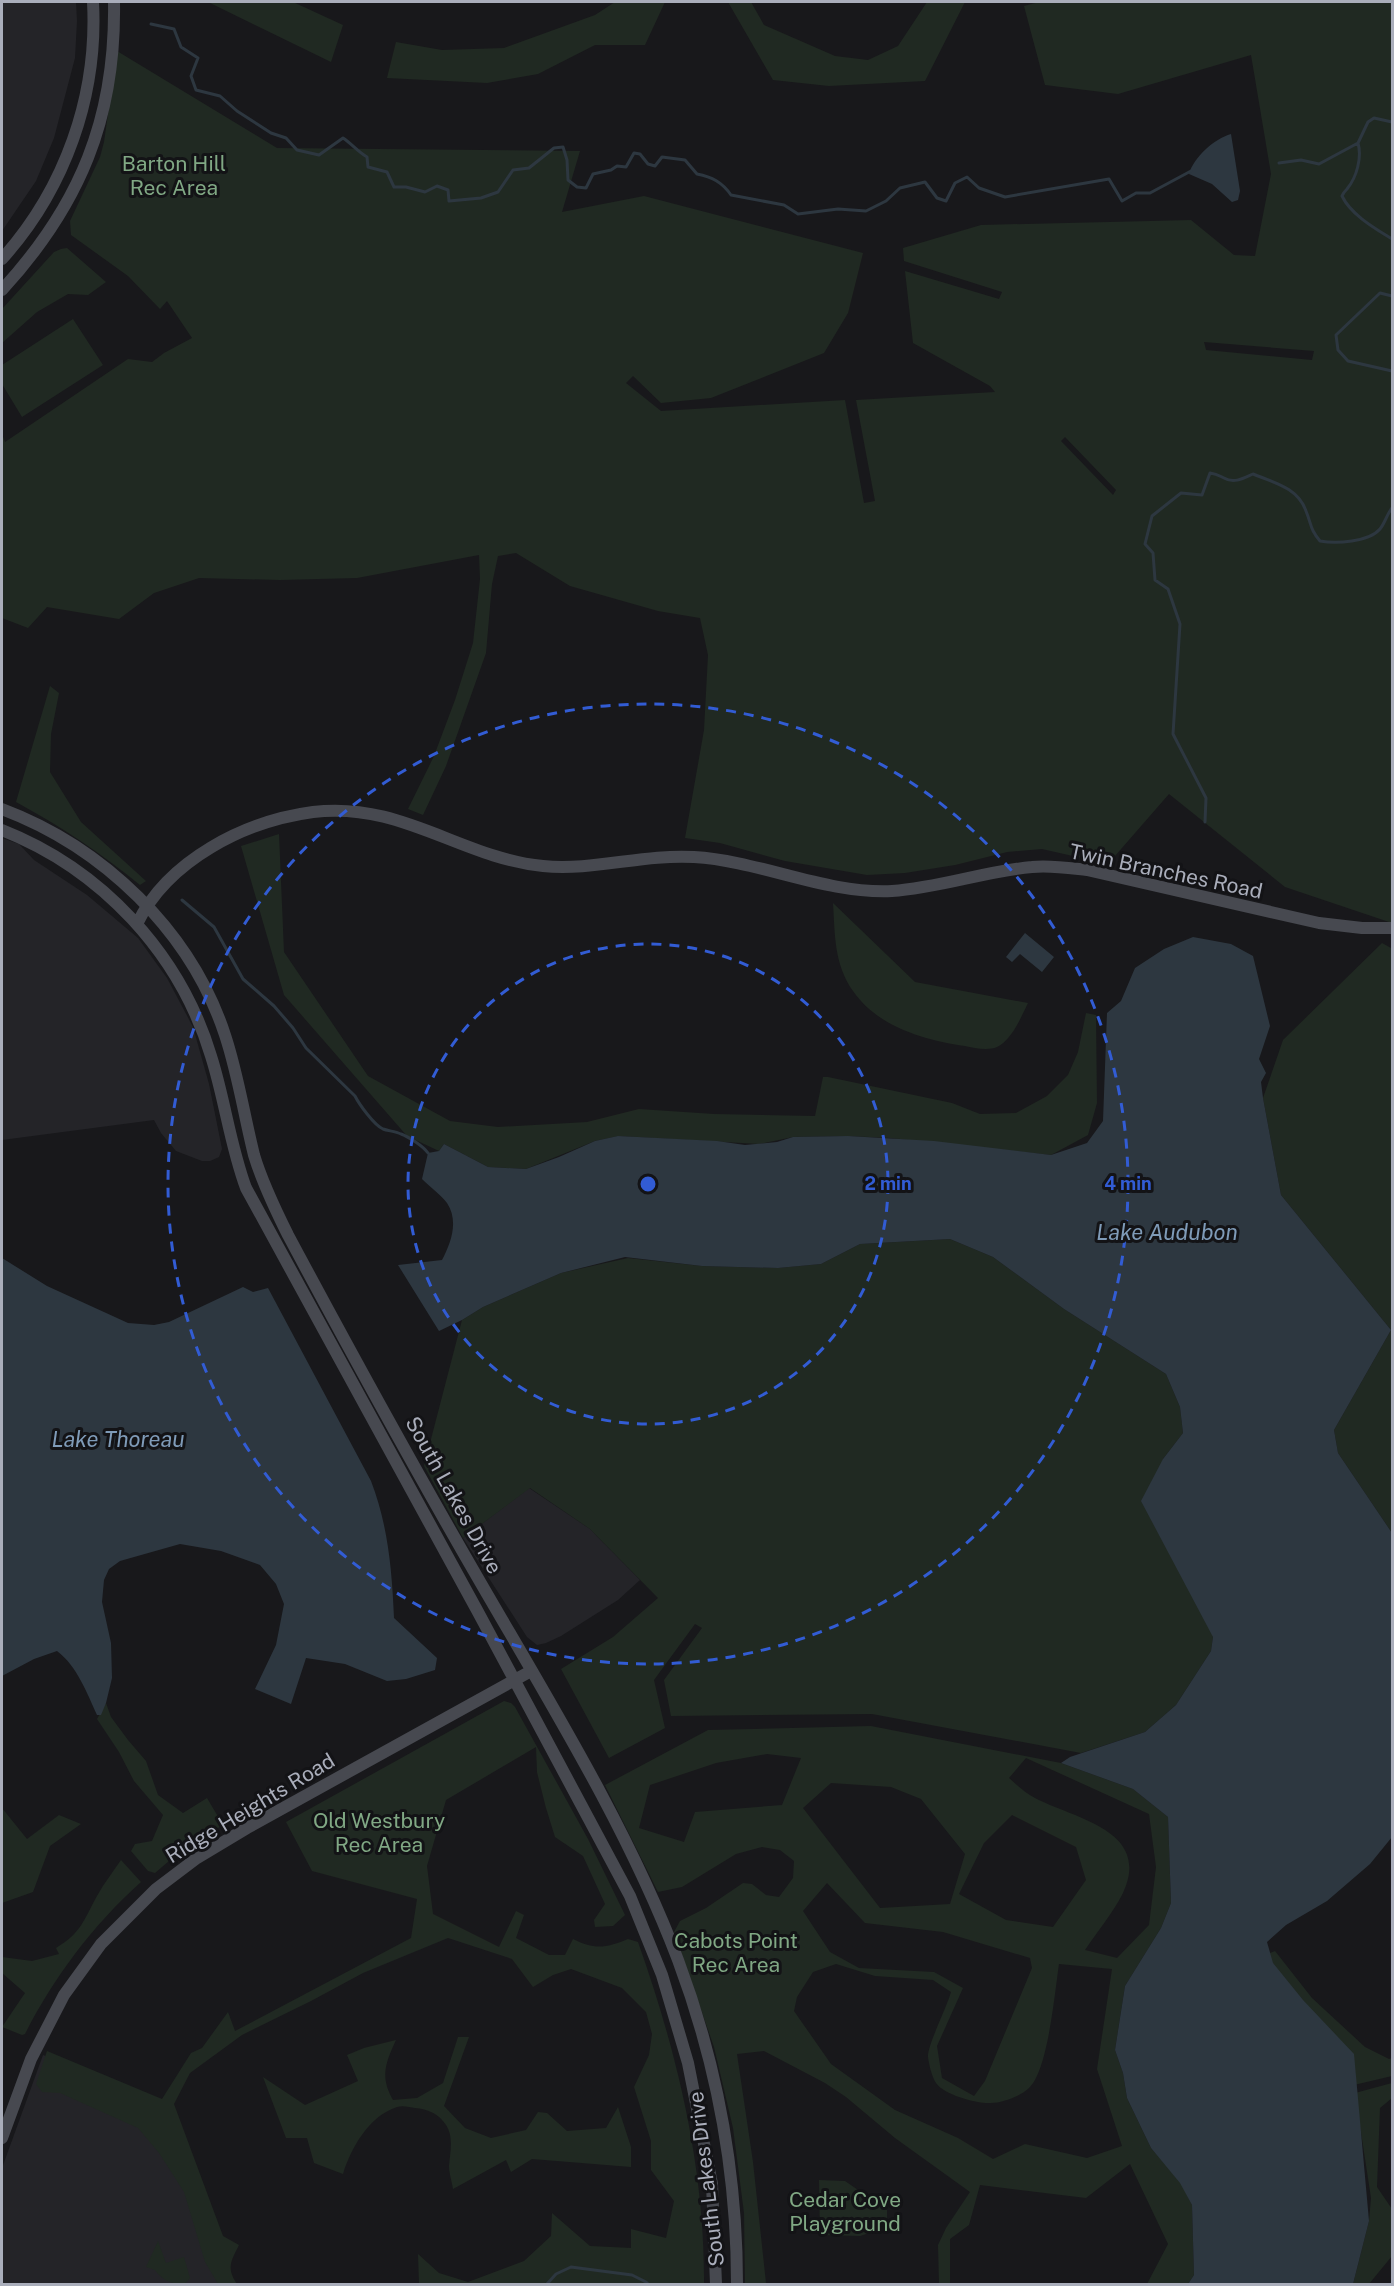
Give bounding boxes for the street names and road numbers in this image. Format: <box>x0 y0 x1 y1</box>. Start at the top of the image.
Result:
street label: Twin Branches Road <box>1067 838 1265 904</box>
street label: South Lakes Drive <box>400 1412 508 1578</box>
street label: Ridge Heights Road <box>161 1748 339 1868</box>
street label: South Lakes Drive <box>683 2090 729 2268</box>

